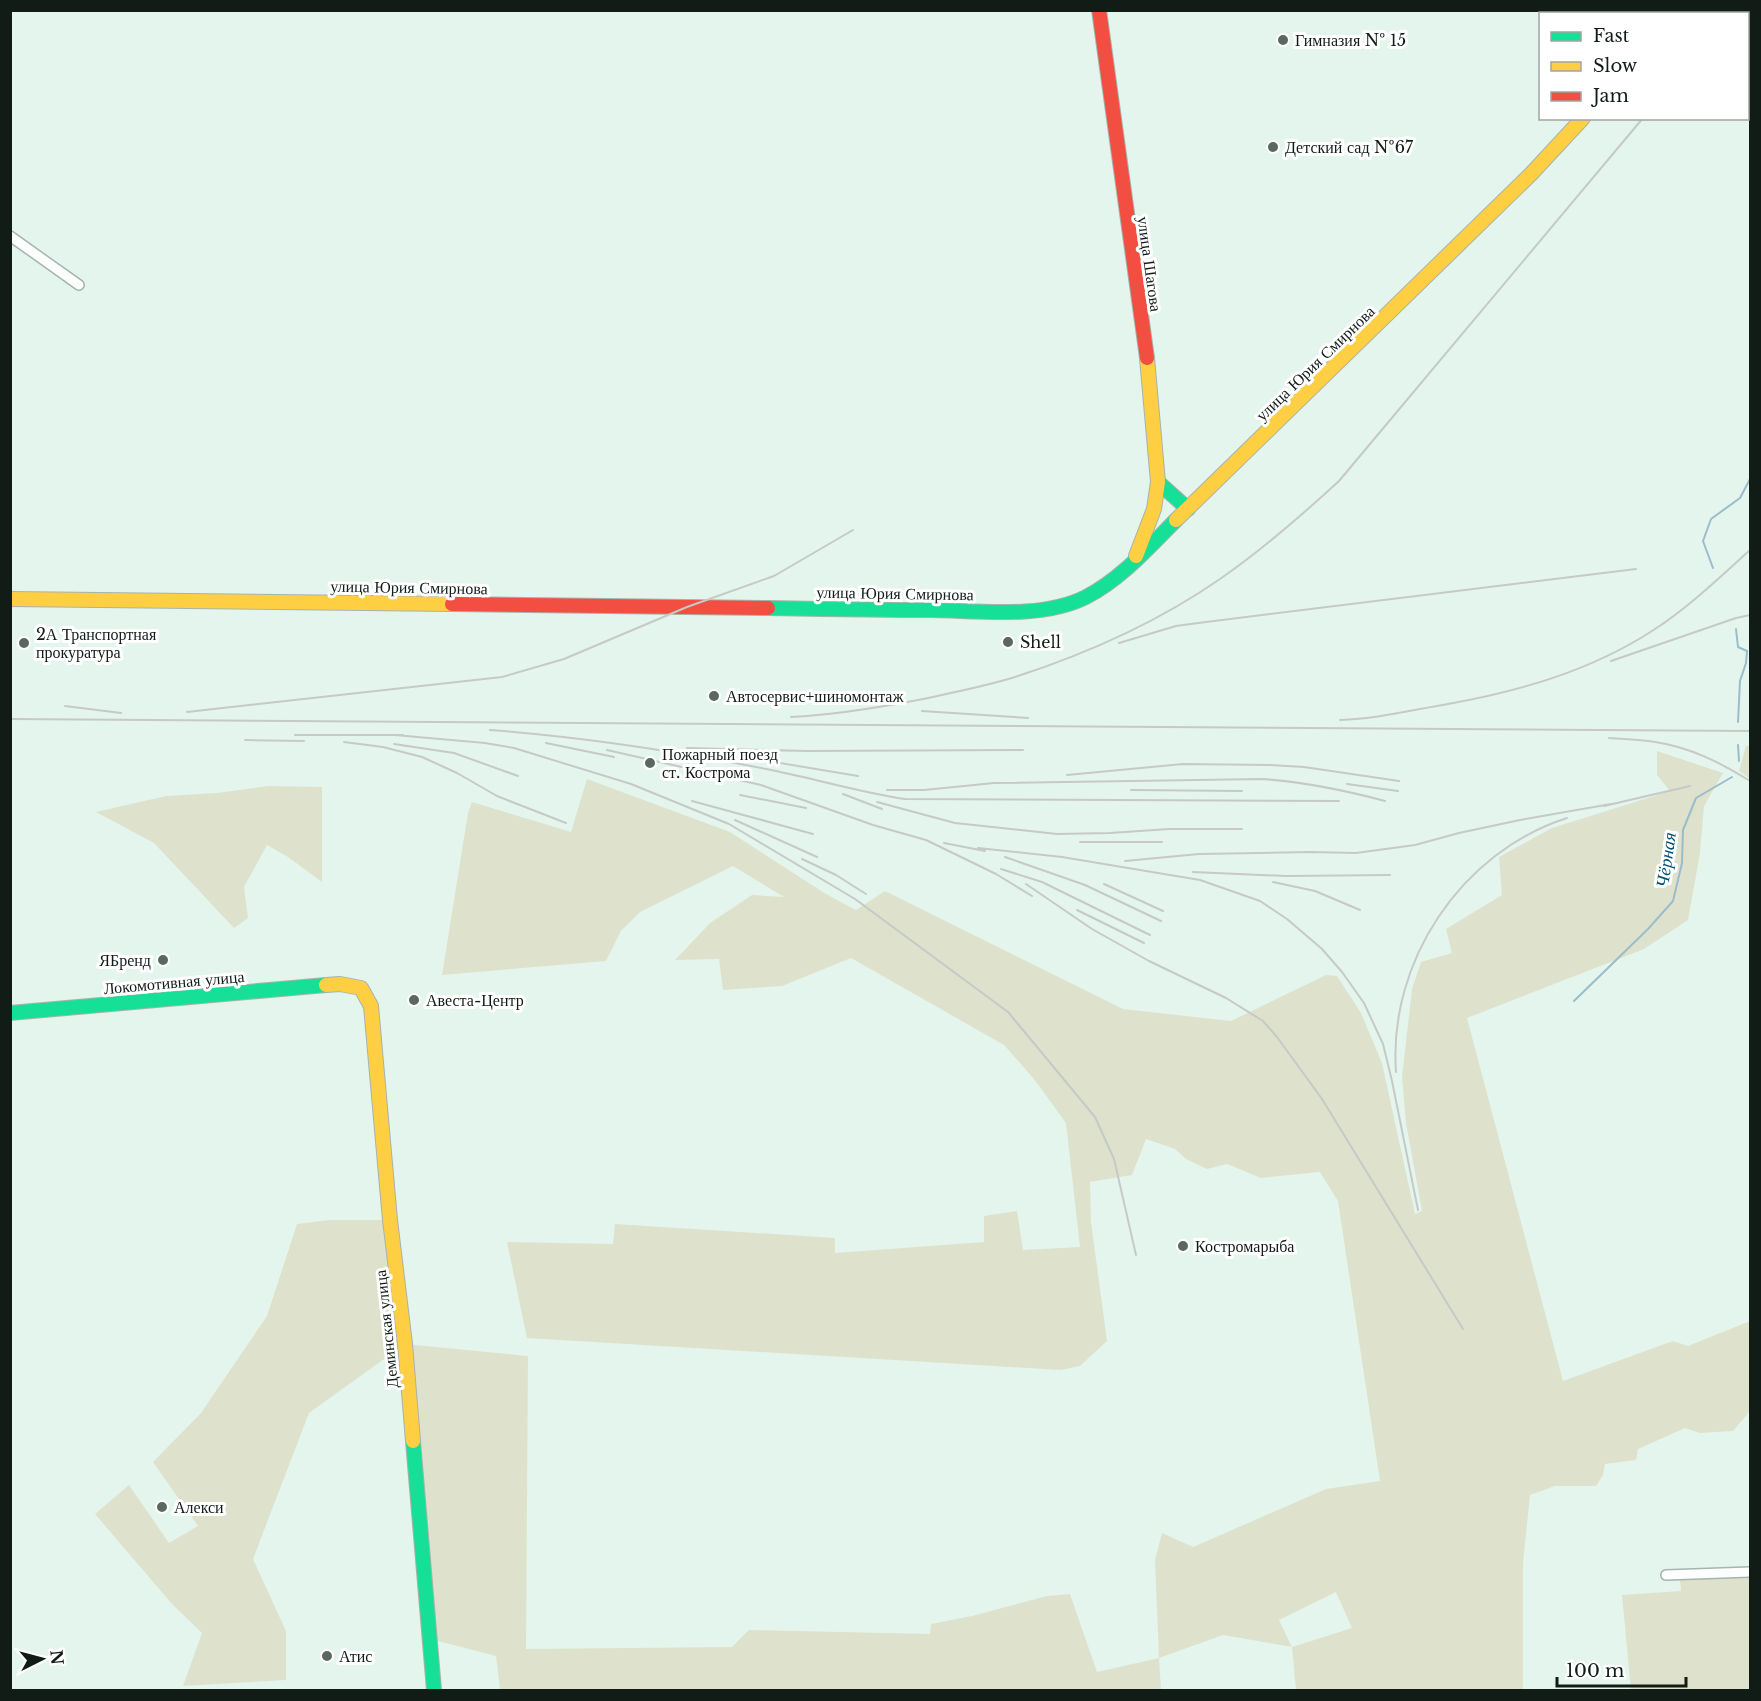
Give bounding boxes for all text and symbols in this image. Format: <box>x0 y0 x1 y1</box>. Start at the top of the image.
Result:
legend <box>1539 12 1749 120</box>
text: Fast <box>1593 25 1630 47</box>
place label: Гимназия № 15 <box>1295 30 1406 50</box>
marker: Гимназия № 15 <box>1276 33 1290 47</box>
text: Slow <box>1593 55 1638 77</box>
text: Jam <box>1591 85 1629 107</box>
place label: Детский сад №67 <box>1285 137 1414 157</box>
marker: Детский сад №67 <box>1266 140 1280 154</box>
street label: улица Шагова <box>1133 215 1167 313</box>
street label: улица Юрия Смирнова <box>1251 301 1379 425</box>
street label: улица Юрия Смирнова <box>330 576 488 598</box>
street label: улица Юрия Смирнова <box>816 582 974 604</box>
place label: 2А Транспортная прокуратура <box>36 624 157 662</box>
place label: Shell <box>1020 632 1061 652</box>
marker: Shell <box>1001 635 1015 649</box>
marker: 2А Транспортная прокуратура <box>17 636 31 650</box>
place label: Автосервис+шиномонтаж <box>726 686 904 706</box>
marker: Автосервис+шиномонтаж <box>707 689 721 703</box>
place label: Пожарный поезд ст. Кострома <box>662 744 778 782</box>
marker: Пожарный поезд ст. Кострома <box>643 756 657 770</box>
water label: Чёрная <box>1651 831 1681 889</box>
place label: ЯБренд <box>99 950 151 970</box>
marker: ЯБренд <box>156 953 170 967</box>
street label: Локомотивная улица <box>103 966 245 998</box>
place label: Авеста-Центр <box>426 990 524 1010</box>
marker: Авеста-Центр <box>407 993 421 1007</box>
place label: Костромарыба <box>1195 1236 1294 1256</box>
marker: Костромарыба <box>1176 1239 1190 1253</box>
street label: Деминская улица <box>370 1269 402 1389</box>
place label: Алекси <box>174 1497 224 1517</box>
marker: Алекси <box>155 1500 169 1514</box>
north arrow <box>12 1629 72 1689</box>
place label: Атис <box>339 1646 372 1666</box>
text: N <box>46 1649 68 1666</box>
marker: Атис <box>320 1649 334 1663</box>
scale bar <box>1557 1650 1686 1688</box>
text: 100 m <box>1566 1660 1624 1682</box>

